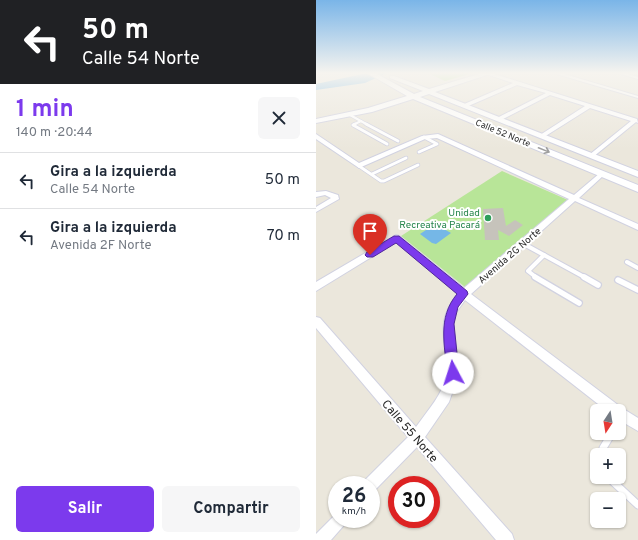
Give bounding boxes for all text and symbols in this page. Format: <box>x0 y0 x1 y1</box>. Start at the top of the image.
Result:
text: 50 m <box>82 13 149 49</box>
icon: left <box>16 16 68 68</box>
text: Calle 54 Norte <box>82 48 200 71</box>
text: 1 min <box>16 95 74 125</box>
button: close <box>258 97 300 139</box>
street label: Calle 52 Norte <box>474 117 532 150</box>
text: 140 m · 20:44 <box>16 125 93 141</box>
one-way arrow <box>537 147 549 154</box>
text: Gira a la izquierda <box>50 163 177 182</box>
icon: left <box>16 170 38 192</box>
text: 50 m <box>265 171 300 190</box>
text: Calle 54 Norte <box>50 182 135 198</box>
place label: Unidad Recreativa Pacará <box>399 207 480 232</box>
marker: Unidad Recreativa Pacará <box>483 213 493 223</box>
pin <box>353 214 387 255</box>
text: Gira a la izquierda <box>50 219 177 238</box>
icon: arrive <box>359 220 381 242</box>
street label: Avenida 2G Norte <box>476 225 544 287</box>
icon: left <box>16 226 38 248</box>
text: 70 m <box>267 227 300 246</box>
text: Avenida 2F Norte <box>50 238 151 254</box>
position arrow <box>432 352 474 394</box>
street label: Calle 55 Norte <box>378 397 441 466</box>
north arrow <box>590 404 626 440</box>
map controls <box>590 404 626 528</box>
button: + <box>590 448 626 484</box>
speed limit sign: 30 <box>388 476 440 528</box>
text: 26 <box>342 484 366 510</box>
button: Salir <box>16 486 154 532</box>
button: Compartir <box>162 486 300 532</box>
button: − <box>590 492 626 528</box>
text: km/h <box>342 505 366 518</box>

